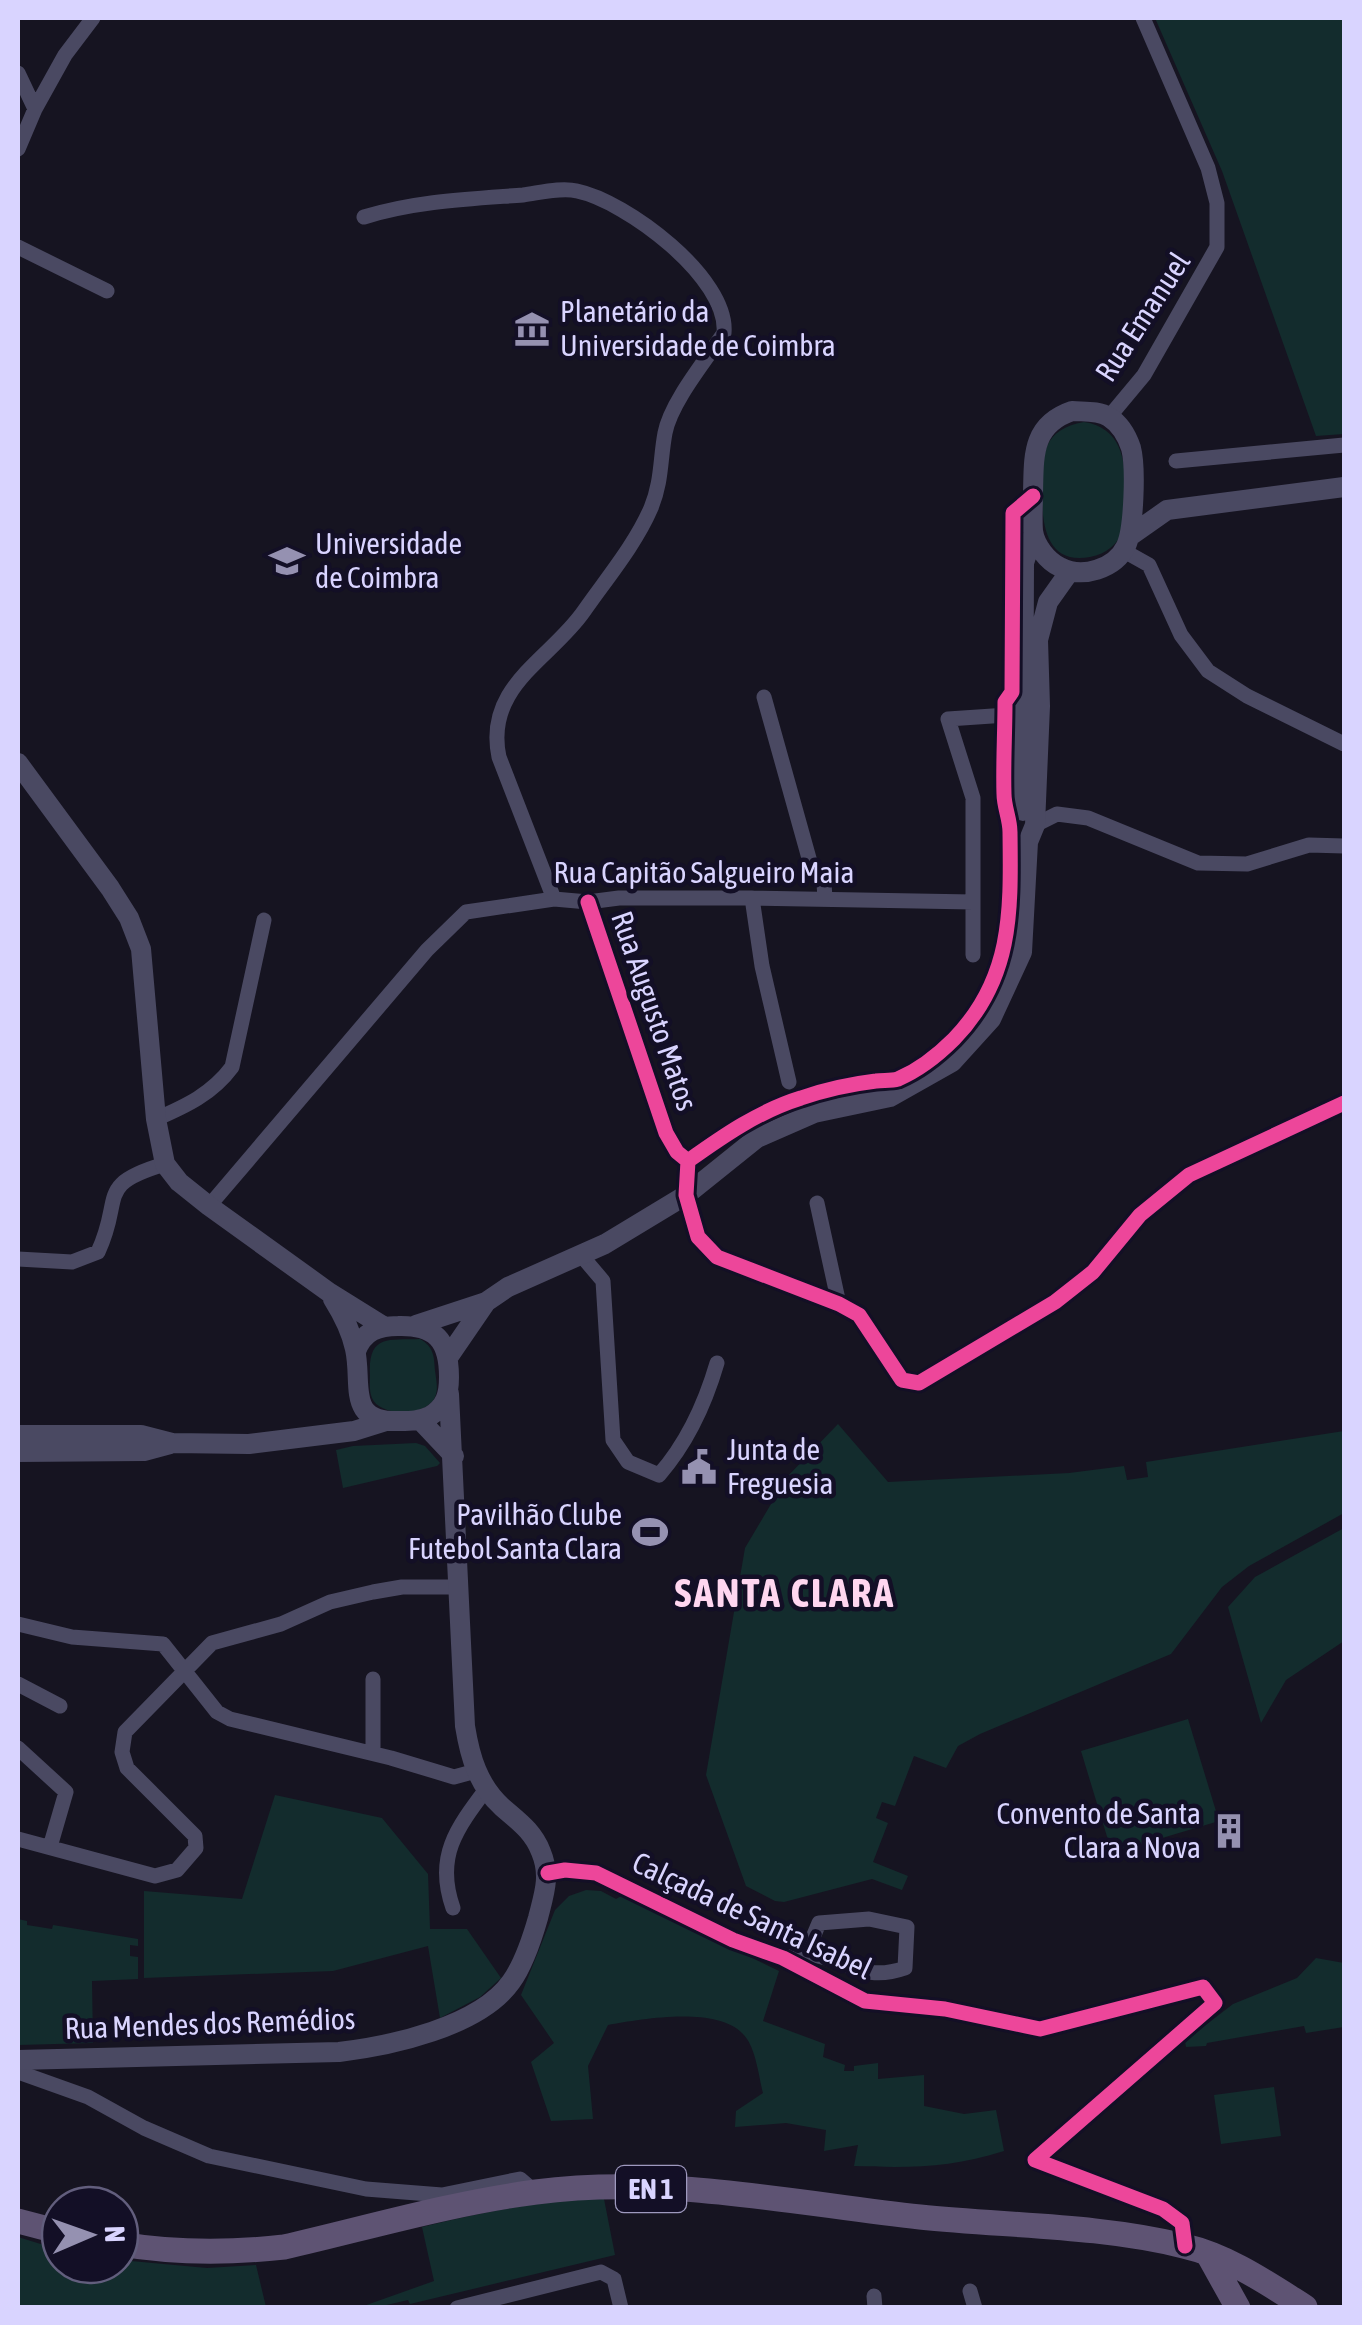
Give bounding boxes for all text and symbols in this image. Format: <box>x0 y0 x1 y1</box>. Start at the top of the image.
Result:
street label: Rua Emanuel <box>1088 246 1196 387</box>
place label: Planetário da Universidade de Coimbra <box>560 294 836 362</box>
museum icon: Planetário da Universidade de Coimbra <box>513 310 551 348</box>
place label: Universidade de Coimbra <box>315 526 462 594</box>
school or university icon: Universidade de Coimbra <box>268 542 306 580</box>
street label: Rua Capitão Salgueiro Maia <box>554 855 854 889</box>
street label: Rua Augusto Matos <box>605 907 705 1115</box>
place label: Junta de Freguesia <box>727 1432 833 1500</box>
public building icon: Junta de Freguesia <box>680 1448 718 1486</box>
place label: Pavilhão Clube Futebol Santa Clara <box>408 1497 622 1565</box>
sports icon: Pavilhão Clube Futebol Santa Clara <box>631 1513 669 1551</box>
district label: SANTA CLARA <box>674 1570 896 1615</box>
place label: Convento de Santa Clara a Nova <box>996 1796 1201 1864</box>
building icon: Convento de Santa Clara a Nova <box>1210 1812 1248 1850</box>
street label: Calçada de Santa Isabel <box>627 1845 878 1985</box>
street label: Rua Mendes dos Remédios <box>64 2001 356 2045</box>
road number: EN 1 <box>616 2166 686 2212</box>
north arrow <box>40 2185 140 2285</box>
text: N <box>99 2225 131 2243</box>

